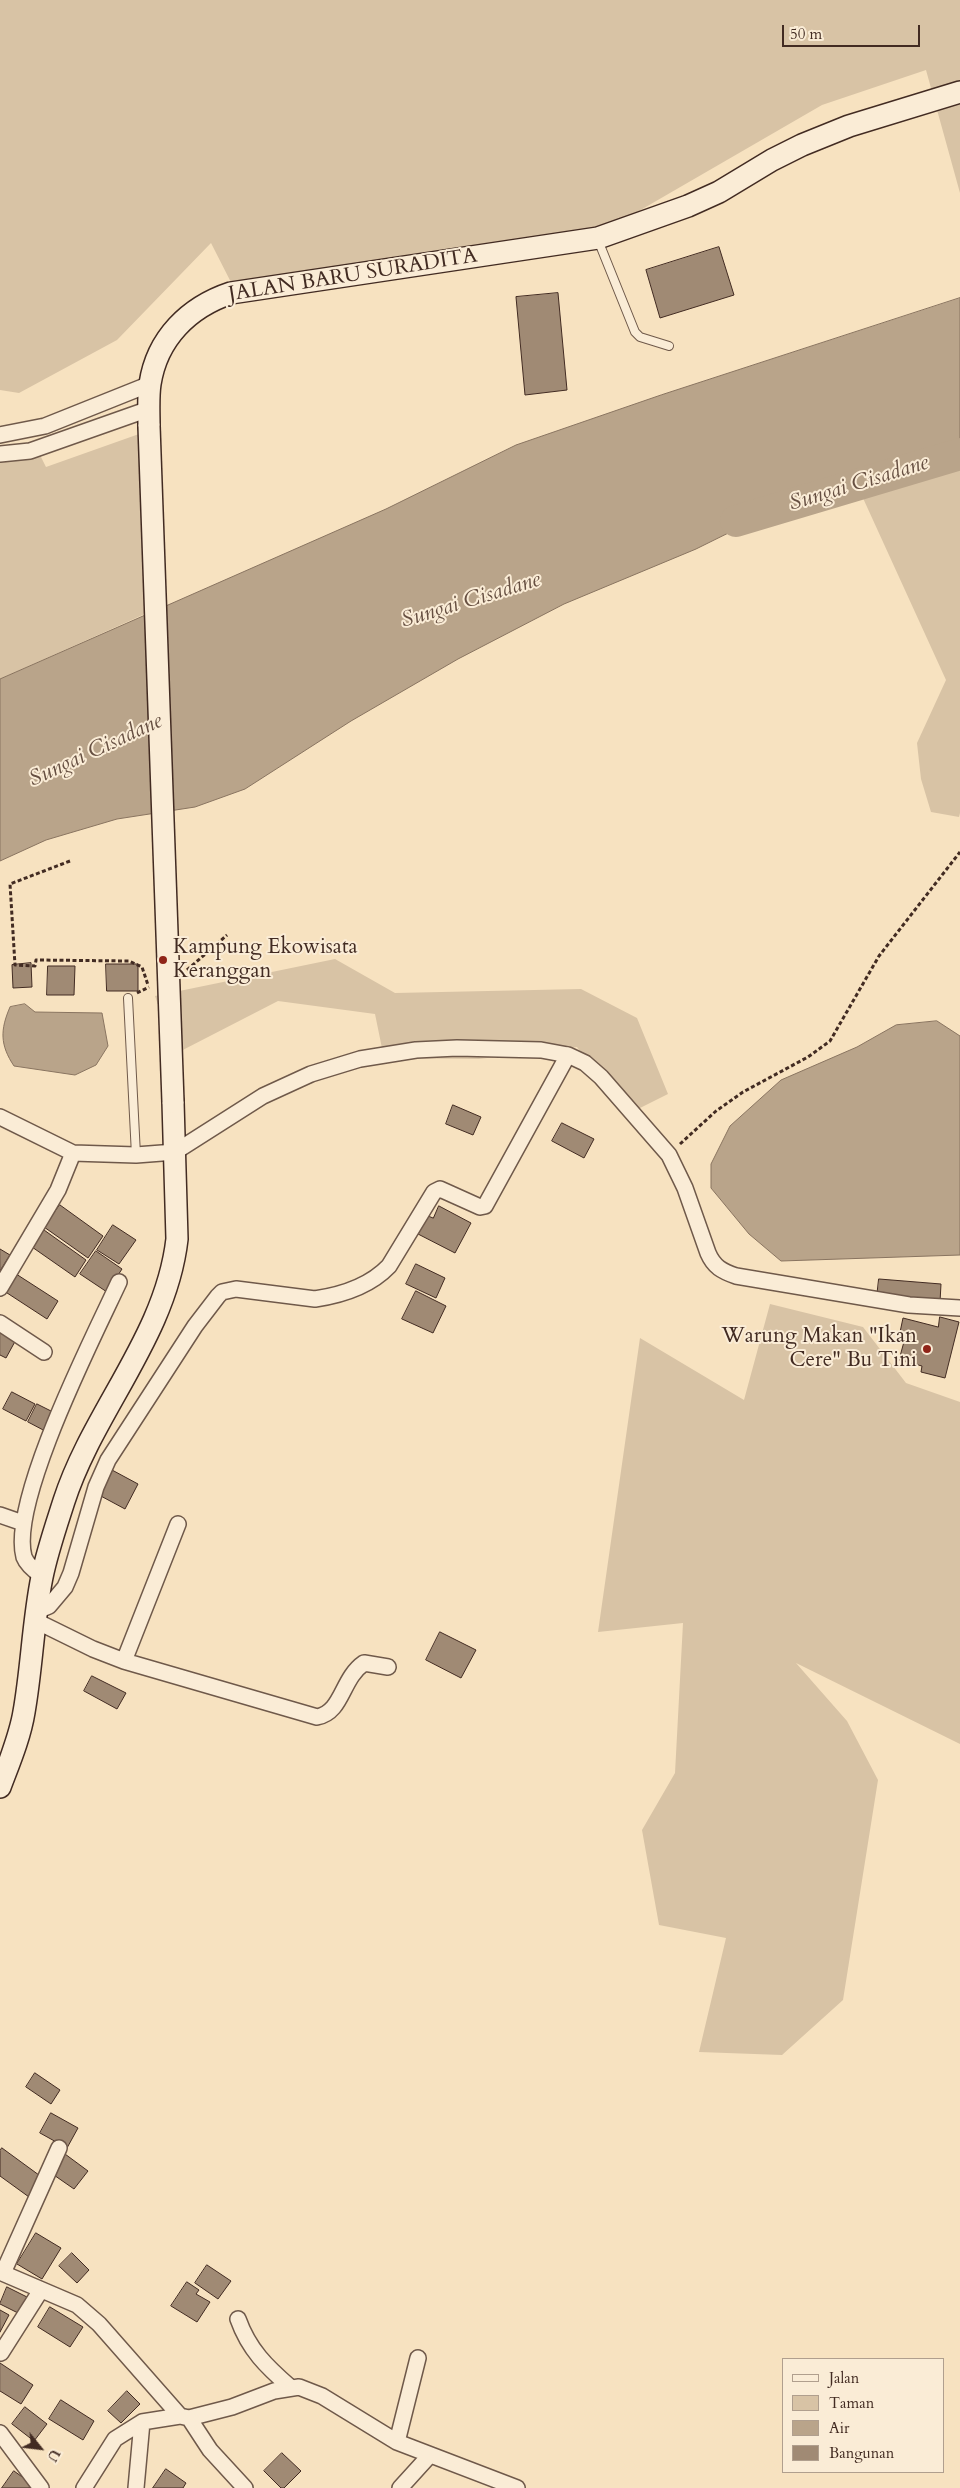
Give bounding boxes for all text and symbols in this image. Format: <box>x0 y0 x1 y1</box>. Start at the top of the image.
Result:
scale bar <box>785 15 922 47</box>
text: 50 m <box>790 24 822 44</box>
street label: JALAN BARU SURADITA <box>227 244 479 308</box>
water label: Sungai Cisadane <box>786 450 932 518</box>
water label: Sungai Cisadane <box>398 567 544 635</box>
water label: Sungai Cisadane <box>25 708 167 794</box>
place label: Kampung Ekowisata Keranggan <box>173 935 358 985</box>
marker: Kampung Ekowisata Keranggan <box>157 954 169 966</box>
place label: Warung Makan "Ikan Cere" Bu Tini <box>721 1324 917 1374</box>
marker: Warung Makan "Ikan Cere" Bu Tini <box>921 1343 933 1355</box>
legend <box>782 2358 945 2473</box>
text: Jalan <box>829 2368 859 2388</box>
text: Taman <box>829 2393 874 2413</box>
text: Air <box>829 2418 849 2438</box>
north arrow <box>15 2423 65 2473</box>
text: Bangunan <box>829 2443 894 2463</box>
text: U <box>42 2446 65 2465</box>

